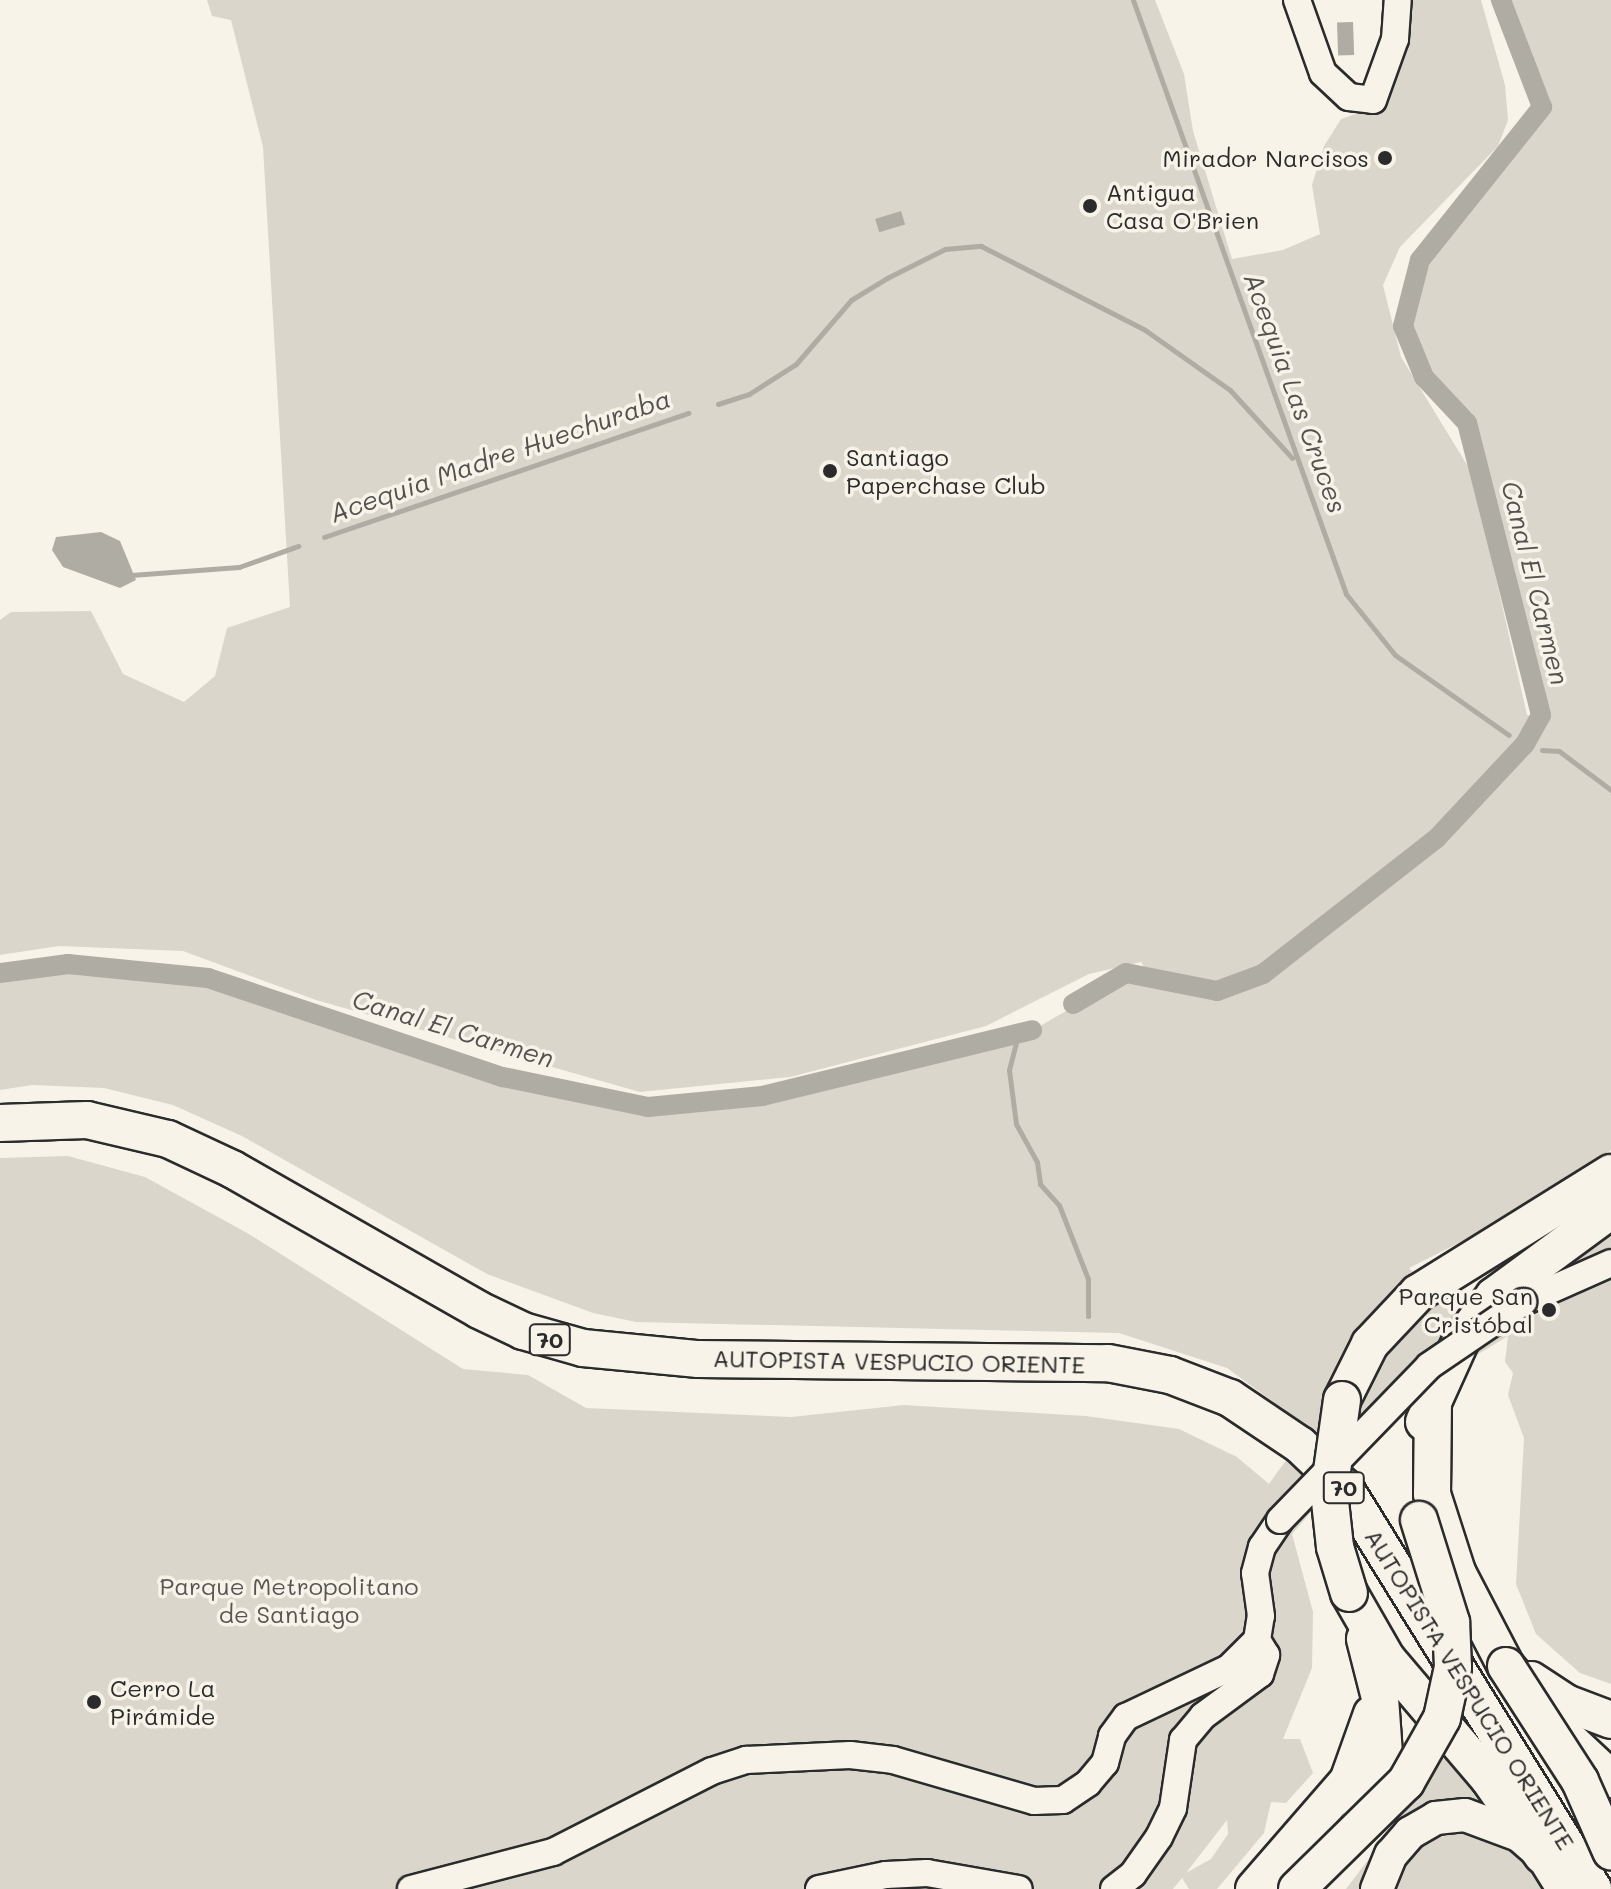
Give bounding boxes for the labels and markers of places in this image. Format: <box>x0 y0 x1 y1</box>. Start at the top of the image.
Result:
place label: Mirador Narcisos <box>1163 144 1369 172</box>
marker: Mirador Narcisos <box>1376 149 1394 167</box>
place label: Antigua Casa O'Brien <box>1106 178 1259 234</box>
marker: Antigua Casa O'Brien <box>1081 197 1099 215</box>
place label: Santiago Paperchase Club <box>846 443 1046 499</box>
marker: Santiago Paperchase Club <box>821 462 839 480</box>
place label: Parque San Cristóbal <box>1399 1282 1533 1338</box>
marker: Parque San Cristóbal <box>1540 1301 1558 1319</box>
place label: Cerro La Pirámide <box>110 1674 216 1730</box>
marker: Cerro La Pirámide <box>85 1693 103 1711</box>

